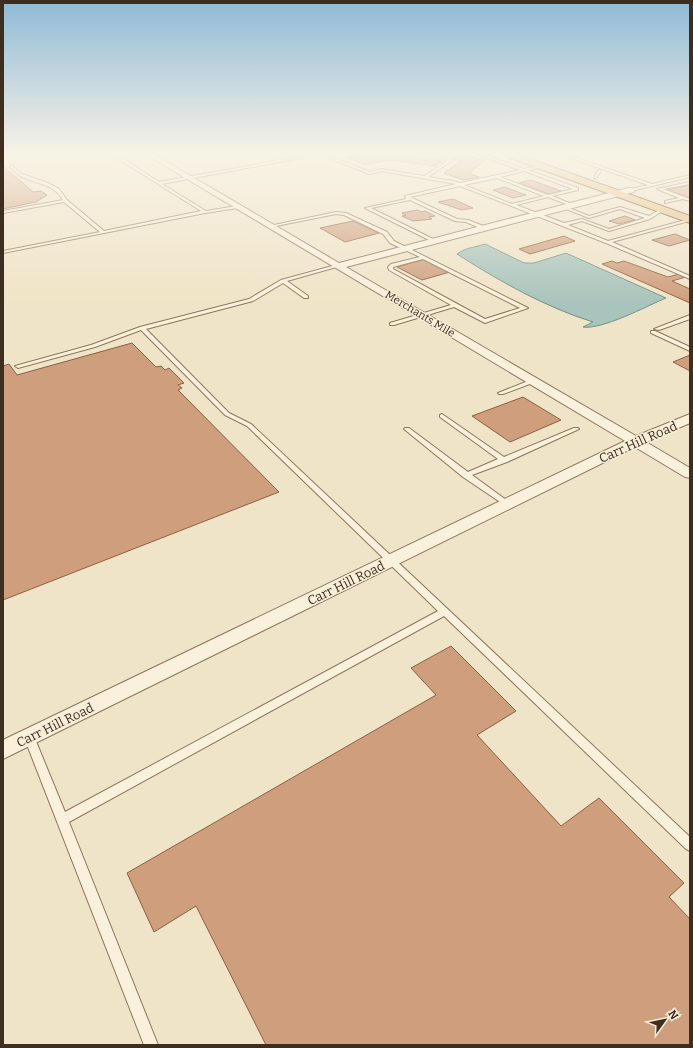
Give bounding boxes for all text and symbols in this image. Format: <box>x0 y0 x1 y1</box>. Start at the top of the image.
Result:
street label: Merchants Mile <box>383 288 457 340</box>
street label: Carr Hill Road <box>597 418 680 466</box>
street label: Carr Hill Road <box>305 558 387 608</box>
street label: Carr Hill Road <box>14 700 96 750</box>
north arrow <box>645 1000 685 1040</box>
text: N <box>665 1008 681 1022</box>

